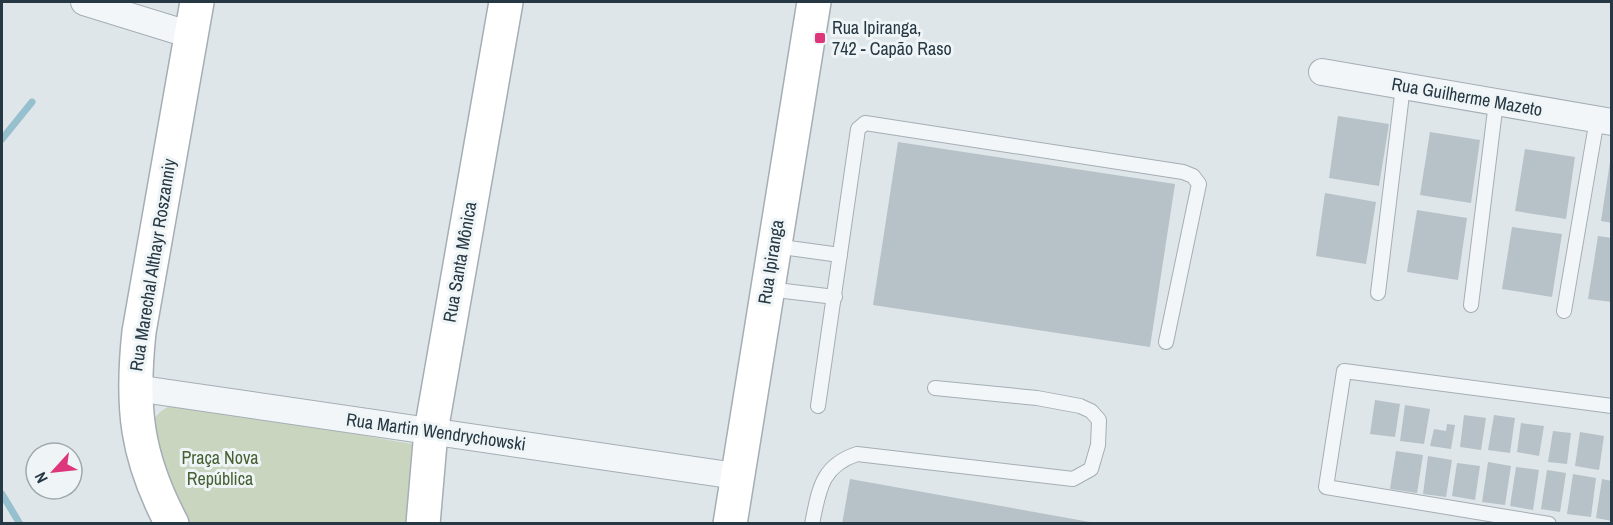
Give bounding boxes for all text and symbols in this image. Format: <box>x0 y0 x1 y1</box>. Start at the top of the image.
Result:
place label: Rua Ipiranga, 742 - Capão Raso <box>832 15 952 61</box>
marker: Rua Ipiranga, 742 - Capão Raso <box>813 31 827 45</box>
street label: Rua Guilherme Mazeto <box>1390 71 1544 122</box>
street label: Rua Marechal Althayr Roszanniy <box>123 156 182 373</box>
street label: Rua Santa Mônica <box>437 200 482 324</box>
street label: Rua Ipiranga <box>751 218 790 306</box>
street label: Rua Martin Wendrychowski <box>345 407 527 456</box>
north arrow <box>24 441 84 501</box>
park label: Praça Nova República <box>181 445 259 491</box>
text: N <box>29 469 53 487</box>

